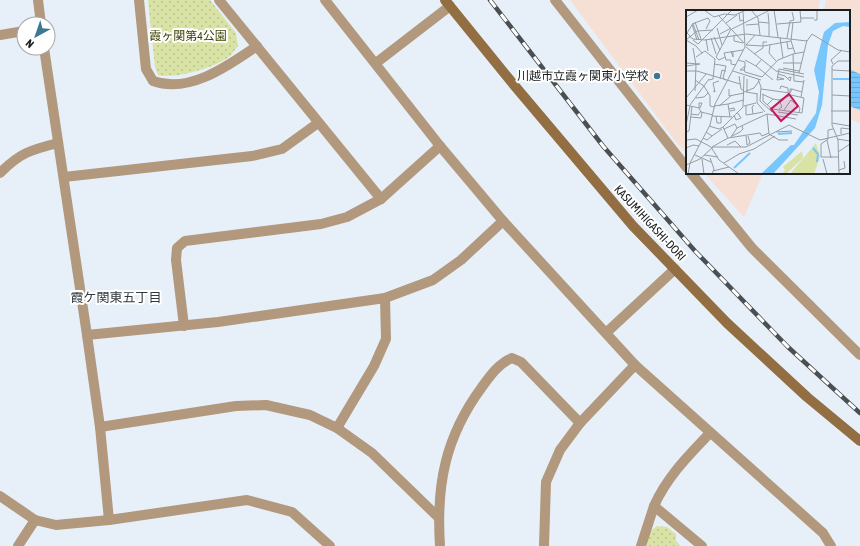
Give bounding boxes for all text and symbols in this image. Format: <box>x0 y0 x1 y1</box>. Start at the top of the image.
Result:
inset map <box>686 10 850 174</box>
north arrow <box>16 16 56 56</box>
park label: 霞ヶ関第4公園 <box>149 29 227 43</box>
text: N <box>23 37 36 50</box>
place label: 川越市立霞ヶ関東小学校 <box>517 69 649 83</box>
marker: 川越市立霞ヶ関東小学校 <box>652 71 662 81</box>
street label: KASUMIHIGASHI-DORI <box>611 182 689 264</box>
district label: 霞ケ関東五丁目 <box>70 290 162 305</box>

